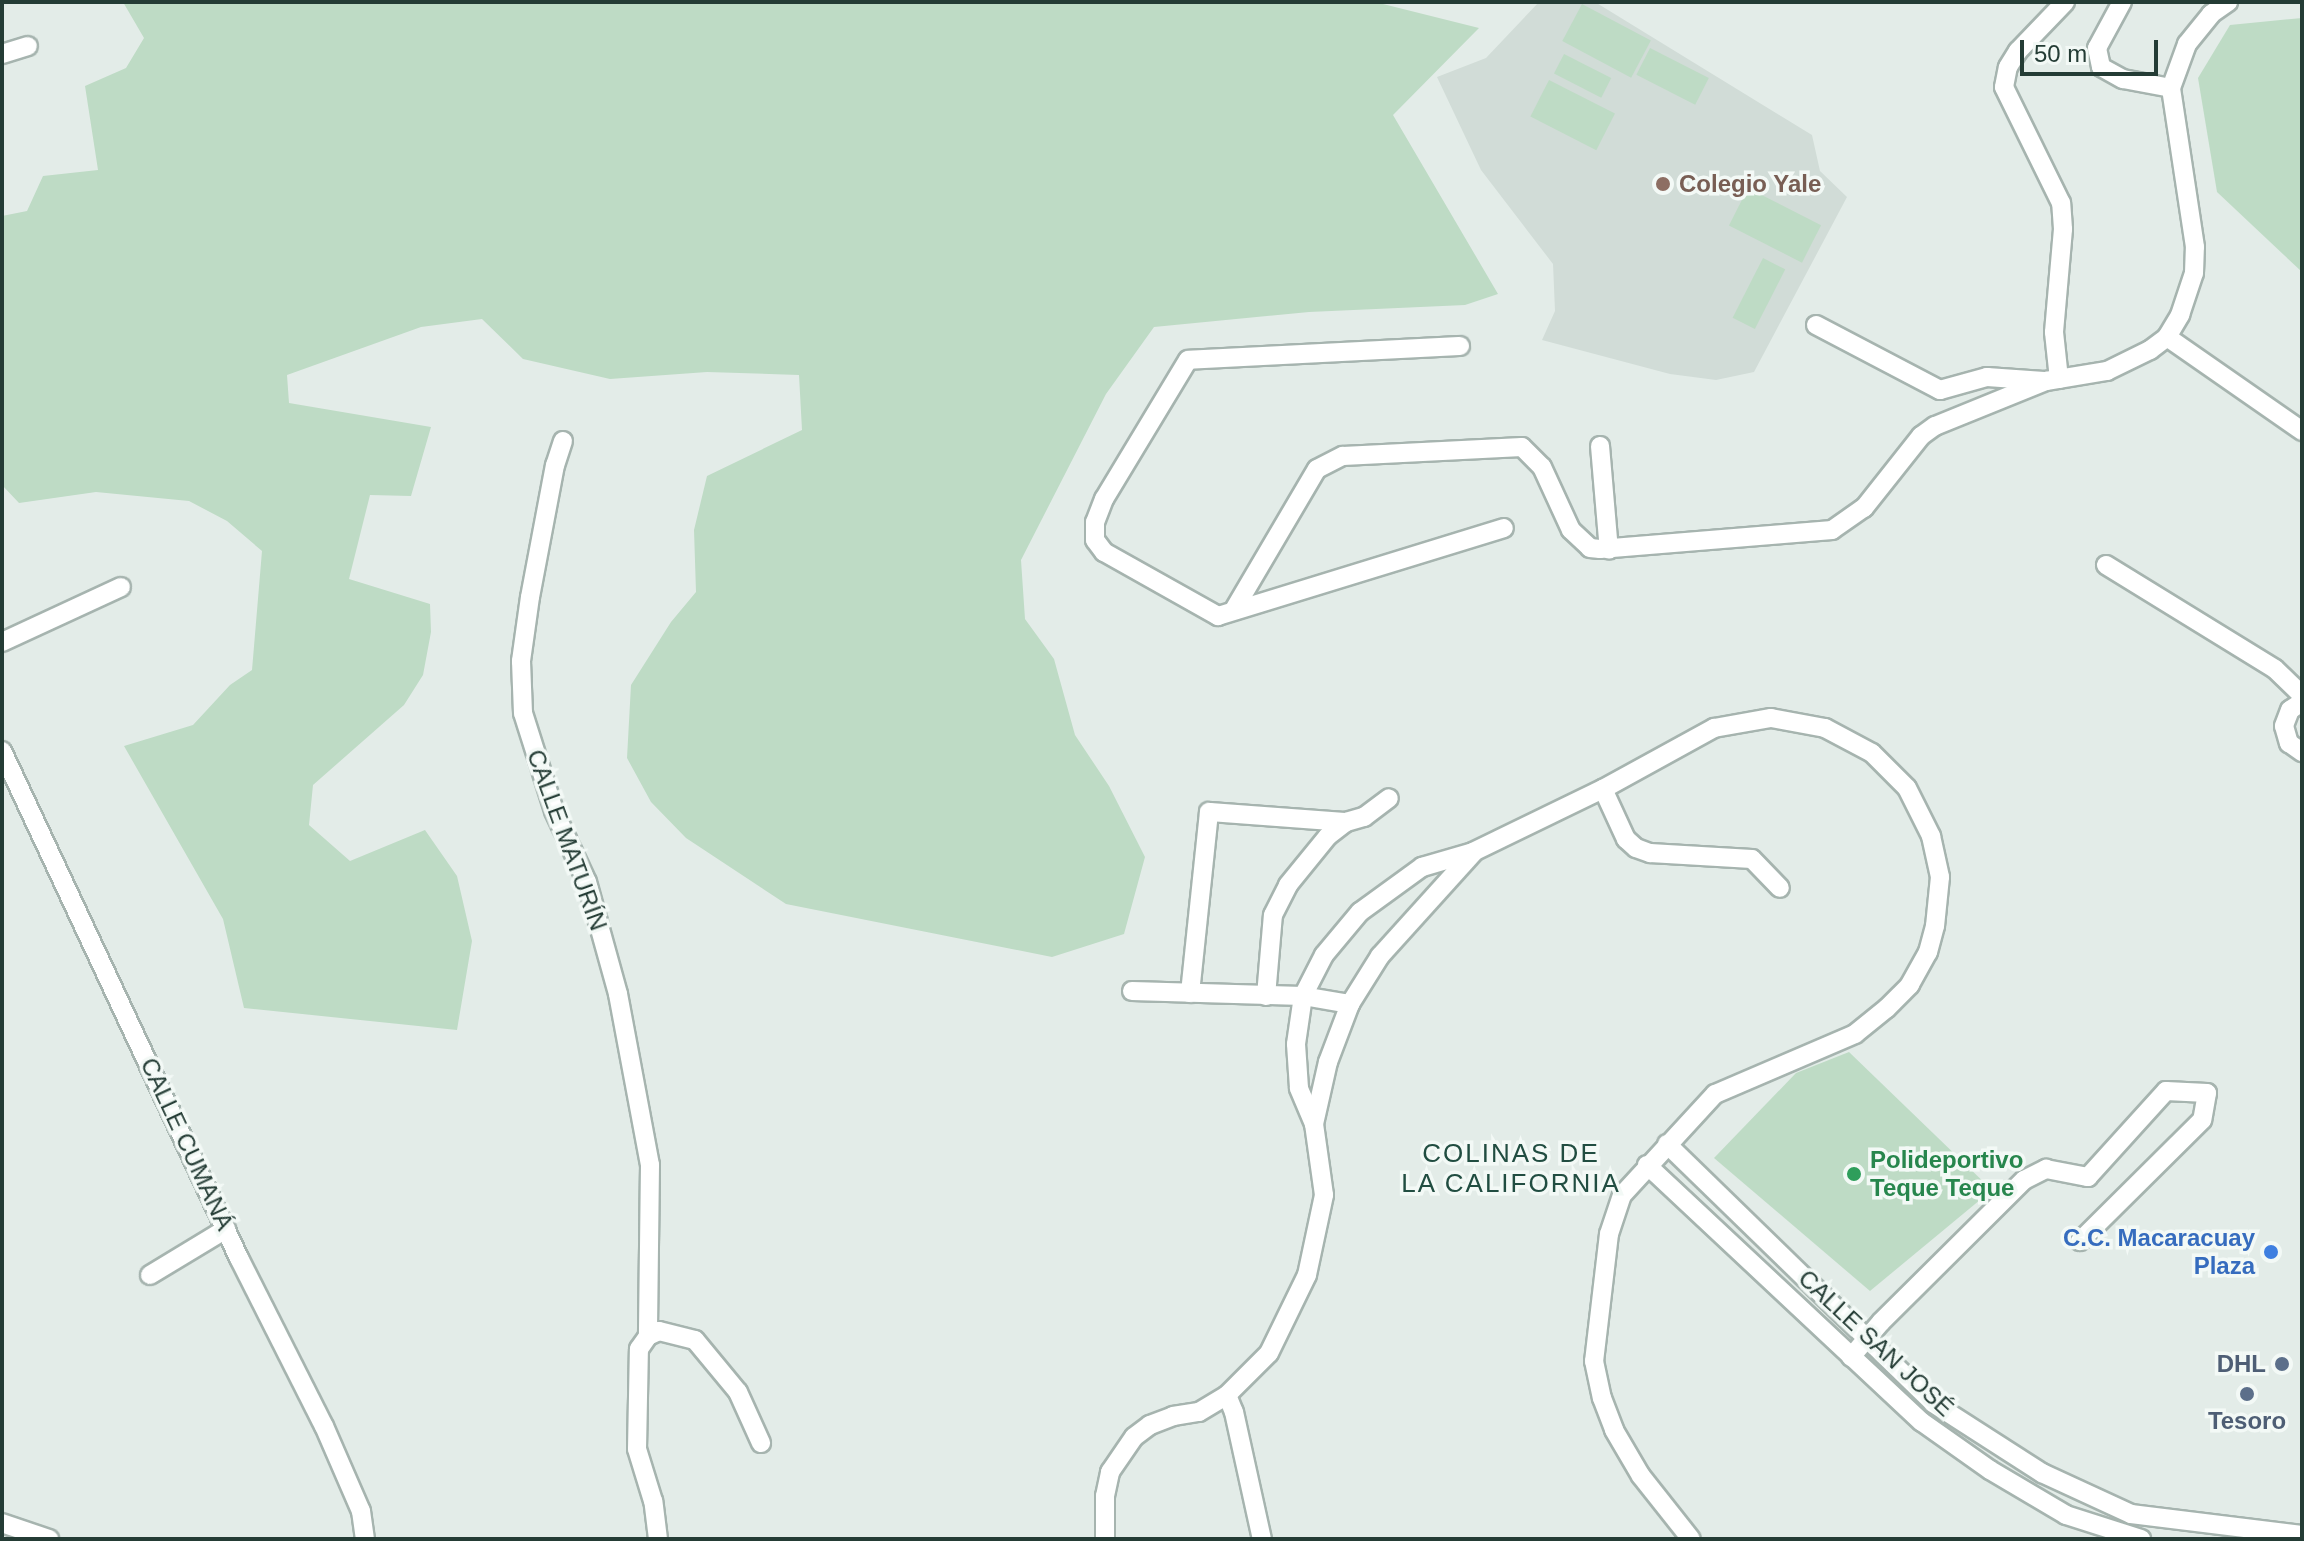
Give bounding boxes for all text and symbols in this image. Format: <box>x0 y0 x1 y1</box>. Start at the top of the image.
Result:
scale bar <box>2024 24 2162 74</box>
text: 50 m <box>2034 40 2087 67</box>
place label: Colegio Yale <box>1679 170 1822 198</box>
marker: Colegio Yale <box>1654 175 1672 193</box>
street label: CALLE MATURÍN <box>521 746 613 934</box>
street label: CALLE CUMANÁ <box>134 1053 240 1235</box>
district label: COLINAS DE LA CALIFORNIA <box>1400 1138 1622 1200</box>
place label: Polideportivo Teque Teque <box>1870 1146 2023 1202</box>
marker: Polideportivo Teque Teque <box>1845 1165 1863 1183</box>
place label: C.C. Macaracuay Plaza <box>2063 1224 2255 1280</box>
marker: C.C. Macaracuay Plaza <box>2262 1243 2280 1261</box>
street label: CALLE SAN JOSÉ <box>1793 1264 1959 1422</box>
place label: DHL <box>2217 1350 2266 1378</box>
marker: DHL <box>2273 1355 2291 1373</box>
marker: Tesoro <box>2238 1385 2256 1403</box>
place label: Tesoro <box>2208 1407 2286 1435</box>

